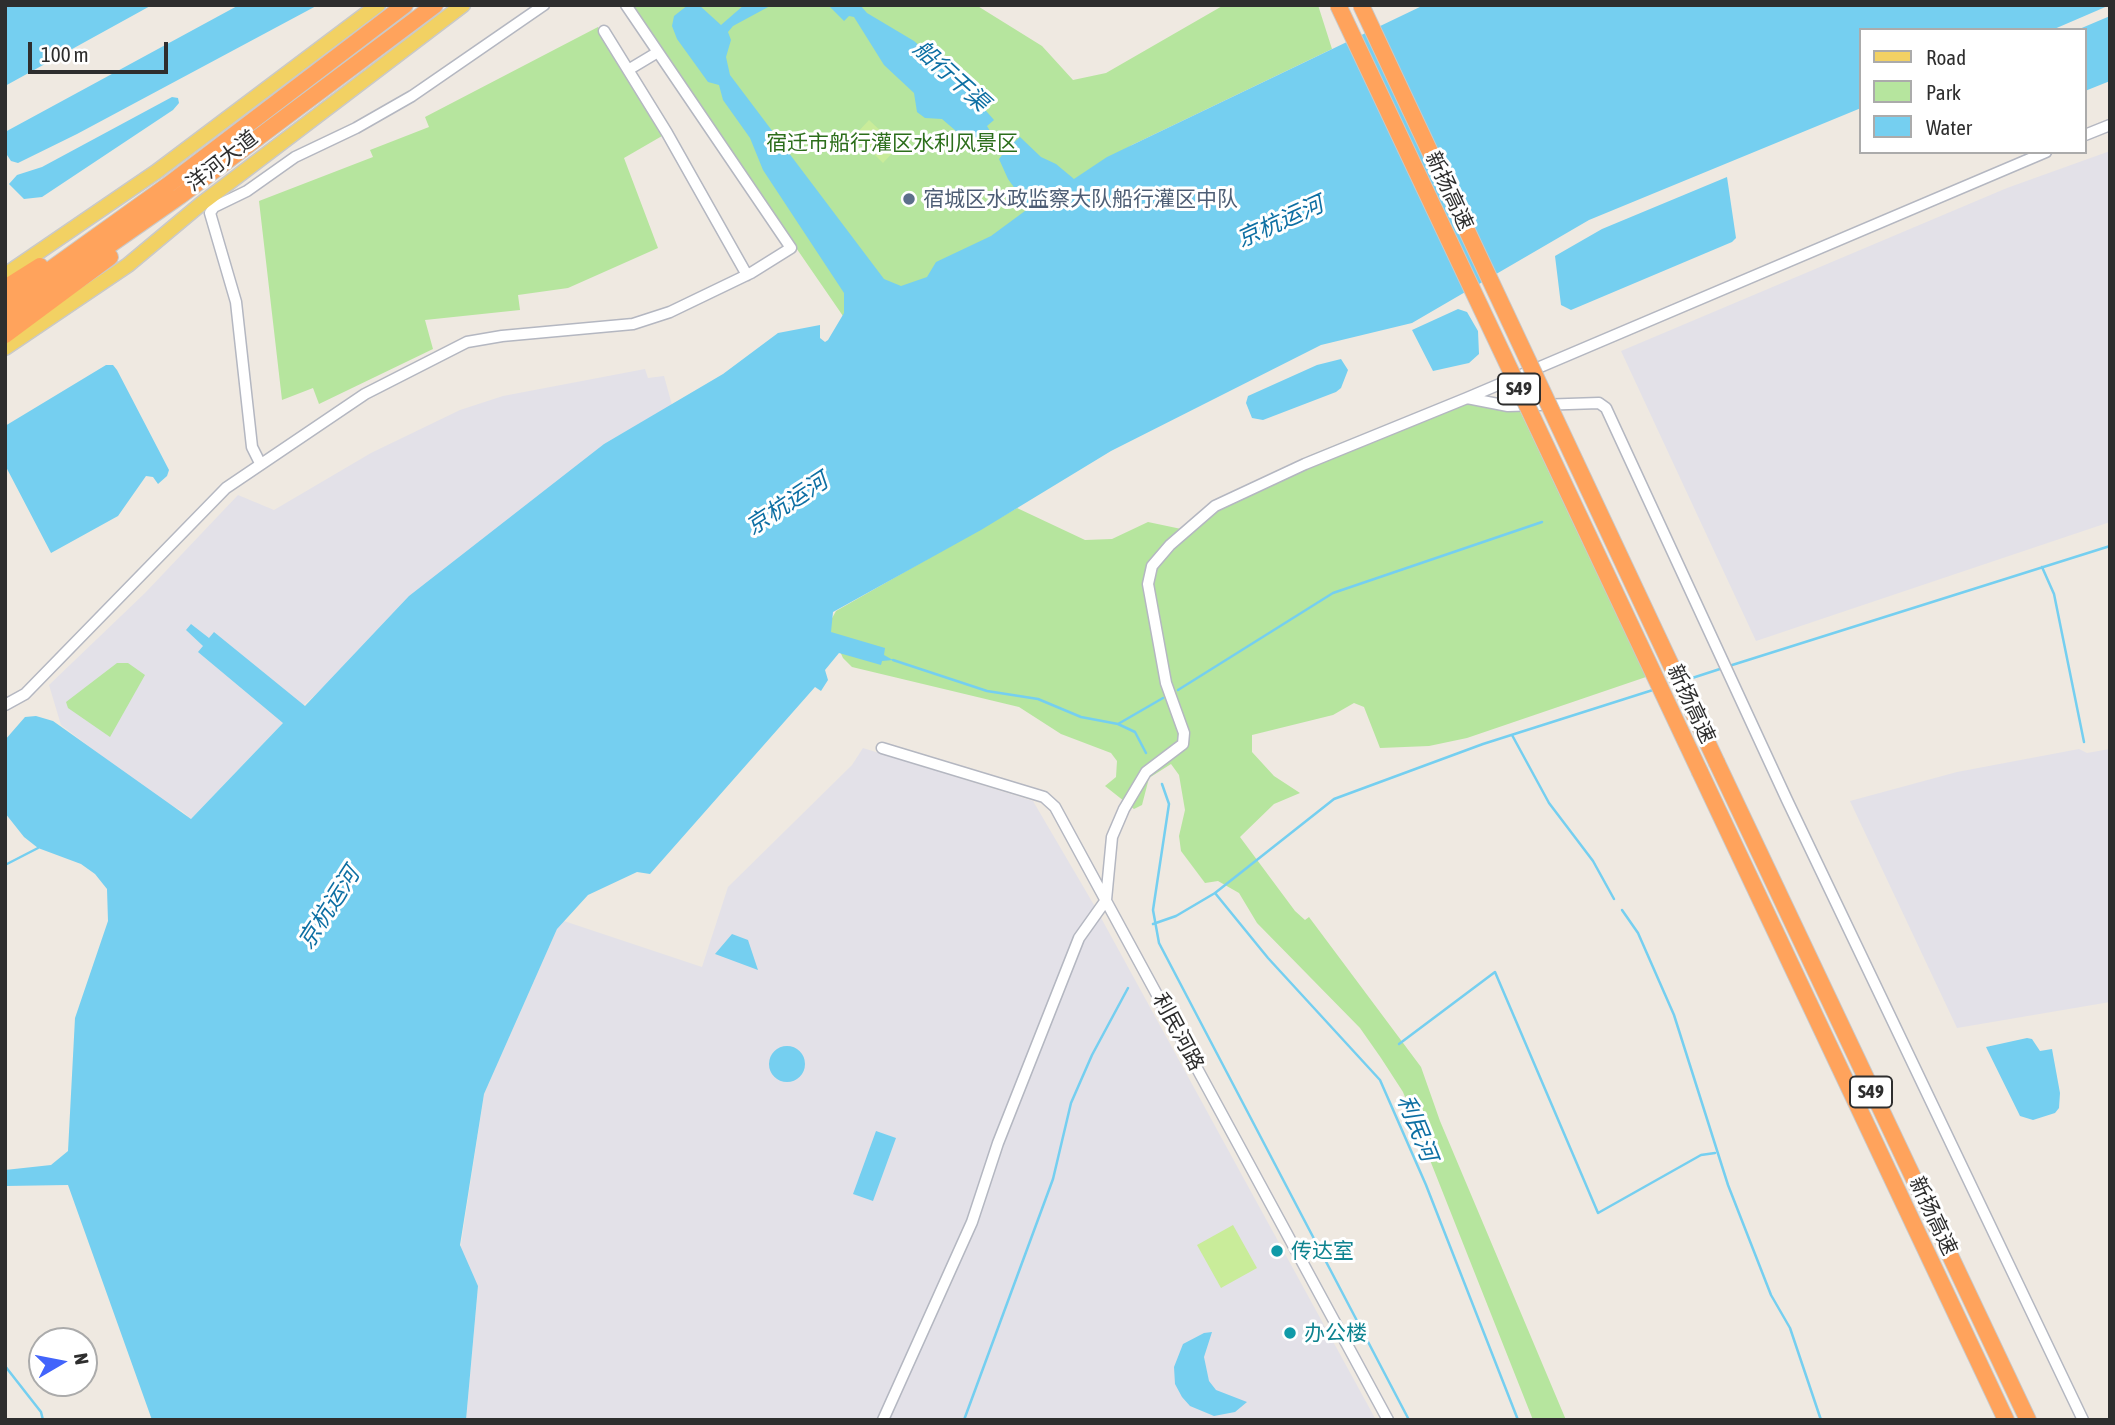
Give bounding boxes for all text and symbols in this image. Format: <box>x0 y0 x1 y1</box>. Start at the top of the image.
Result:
scale bar <box>32 28 172 72</box>
legend <box>1860 28 2087 154</box>
water label: 船行干渠 <box>908 35 994 117</box>
text: 100 m <box>41 42 89 66</box>
text: Road <box>1926 45 1966 69</box>
text: Park <box>1926 80 1961 104</box>
text: Water <box>1926 115 1972 139</box>
street label: 洋河大道 <box>181 125 263 197</box>
park label: 宿迁市船行灌区水利风景区 <box>766 130 1018 156</box>
street label: 新扬高速 <box>1420 148 1478 234</box>
place label: 宿城区水政监察大队船行灌区中队 <box>923 186 1238 212</box>
marker: 宿城区水政监察大队船行灌区中队 <box>901 191 917 207</box>
water label: 京杭运河 <box>1232 191 1328 253</box>
road number: S49 <box>1498 374 1540 404</box>
water label: 京杭运河 <box>741 467 833 541</box>
street label: 新扬高速 <box>1662 661 1720 747</box>
water label: 京杭运河 <box>292 862 366 954</box>
street label: 利民河路 <box>1147 989 1209 1075</box>
road number: S49 <box>1850 1076 1892 1108</box>
water label: 利民河 <box>1391 1091 1443 1165</box>
street label: 新扬高速 <box>1904 1173 1962 1259</box>
place label: 传达室 <box>1291 1238 1354 1264</box>
marker: 传达室 <box>1269 1243 1285 1259</box>
place label: 办公楼 <box>1304 1320 1367 1346</box>
marker: 办公楼 <box>1282 1325 1298 1341</box>
north arrow <box>28 1327 98 1397</box>
text: N <box>70 1351 94 1366</box>

